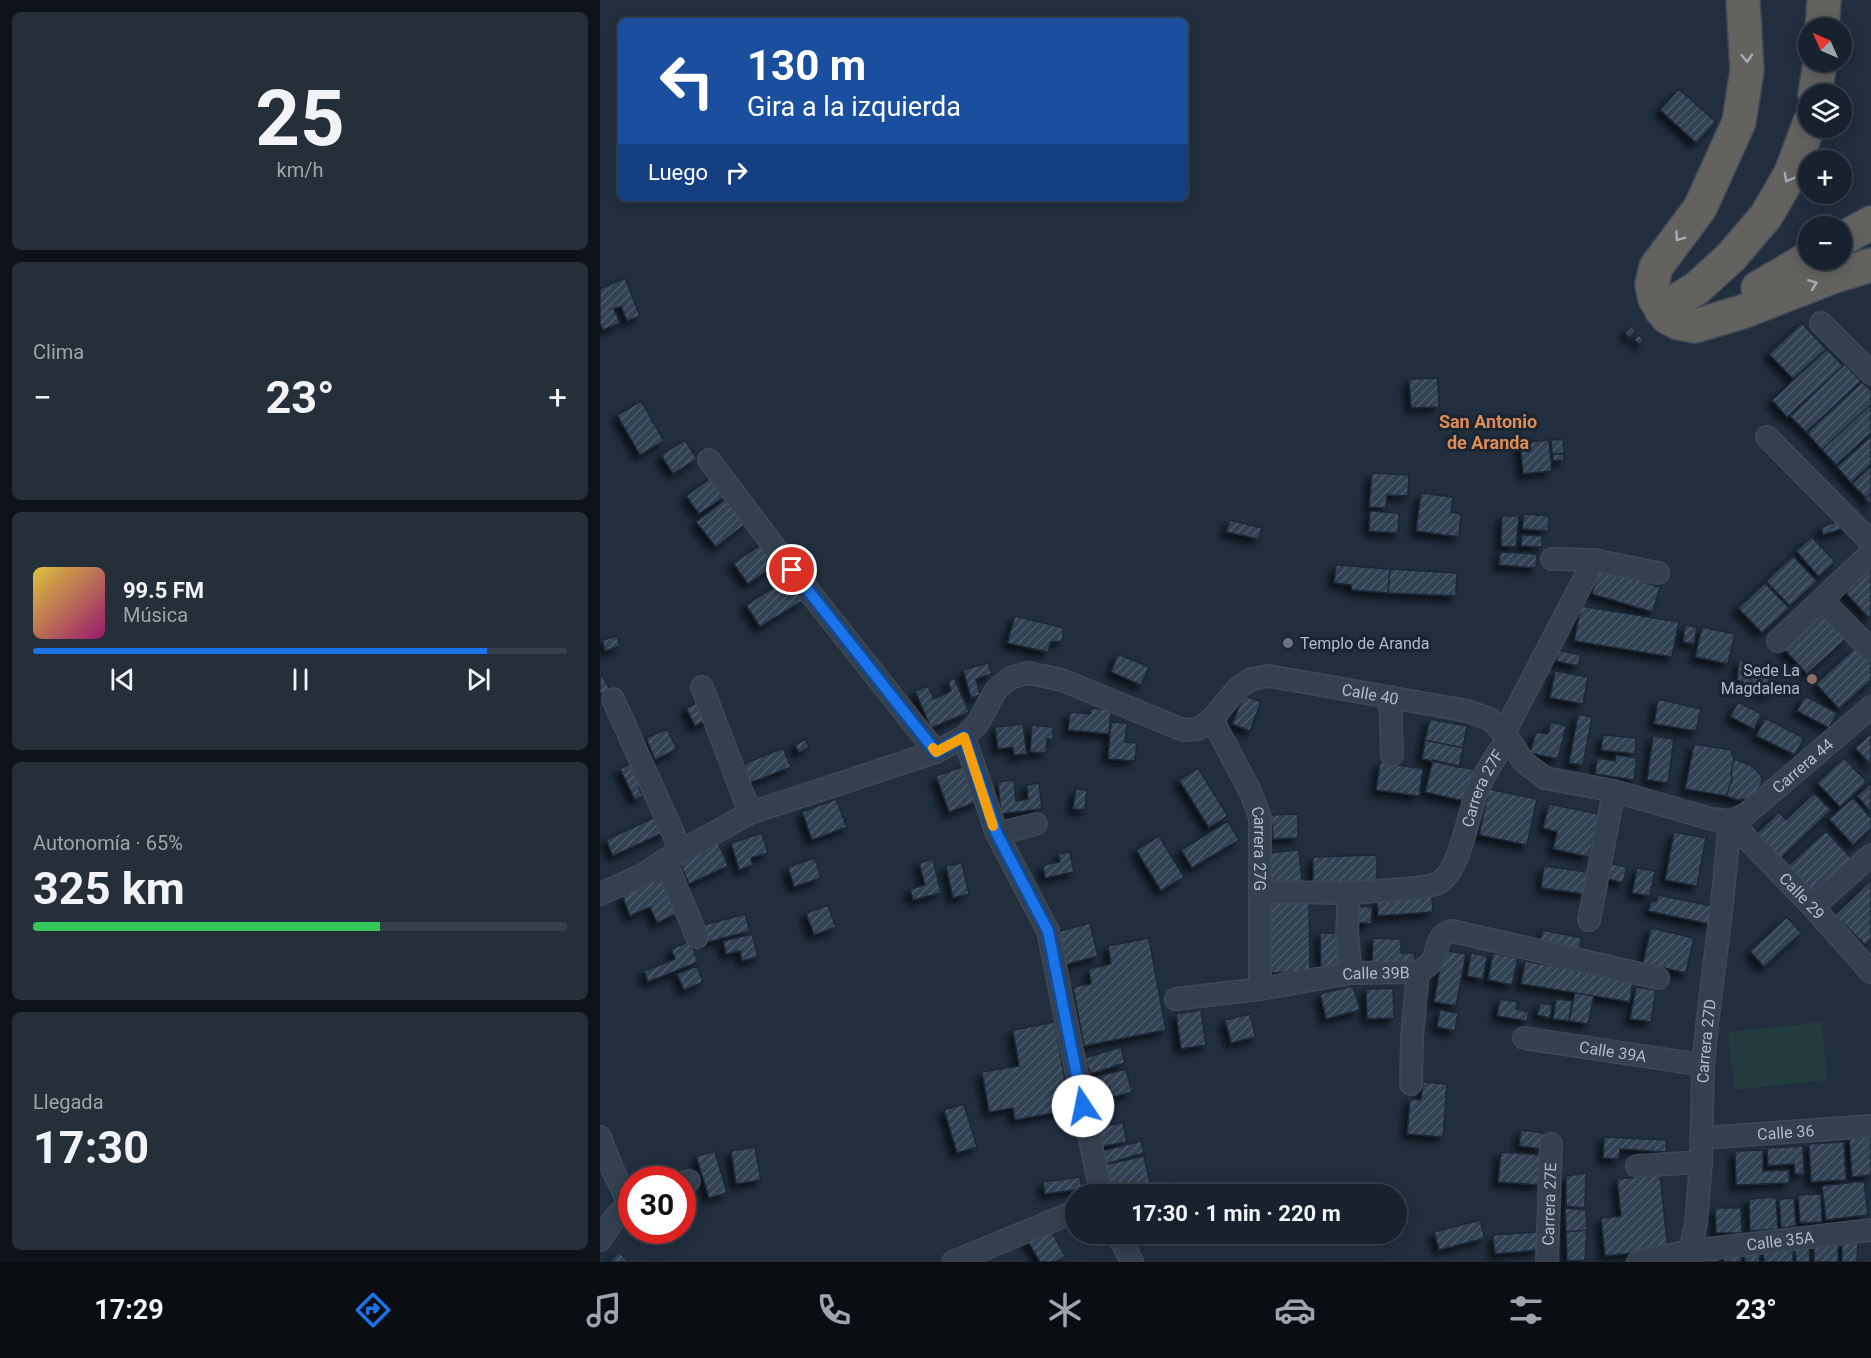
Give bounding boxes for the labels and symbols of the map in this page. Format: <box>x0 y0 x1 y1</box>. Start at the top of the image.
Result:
north arrow <box>1798 18 1852 72</box>
one-way arrow <box>1740 54 1753 63</box>
one-way arrow <box>1784 172 1795 182</box>
one-way arrow <box>1675 231 1686 242</box>
one-way arrow <box>1807 279 1817 292</box>
district label: San Antonio de Aranda <box>1439 411 1537 453</box>
pin <box>766 544 817 595</box>
place label: Templo de Aranda <box>1300 634 1430 653</box>
marker: Templo de Aranda <box>1281 636 1295 650</box>
place label: Sede La Magdalena <box>1721 661 1800 698</box>
marker: Sede La Magdalena <box>1805 672 1819 686</box>
street label: Calle 40 <box>1340 680 1400 709</box>
street label: Carrera 44 <box>1769 735 1837 797</box>
street label: Carrera 27F <box>1458 746 1508 829</box>
street label: Carrera 27G <box>1247 804 1269 891</box>
street label: Calle 29 <box>1775 869 1828 923</box>
street label: Calle 39B <box>1341 963 1410 984</box>
street label: Carrera 27D <box>1694 998 1720 1083</box>
street label: Calle 39A <box>1578 1037 1648 1066</box>
position arrow <box>1051 1074 1115 1138</box>
street label: Calle 36 <box>1757 1121 1815 1144</box>
street label: Carrera 27E <box>1539 1162 1560 1246</box>
speed limit sign: 30 <box>618 1166 696 1244</box>
street label: Calle 35A <box>1746 1228 1816 1254</box>

